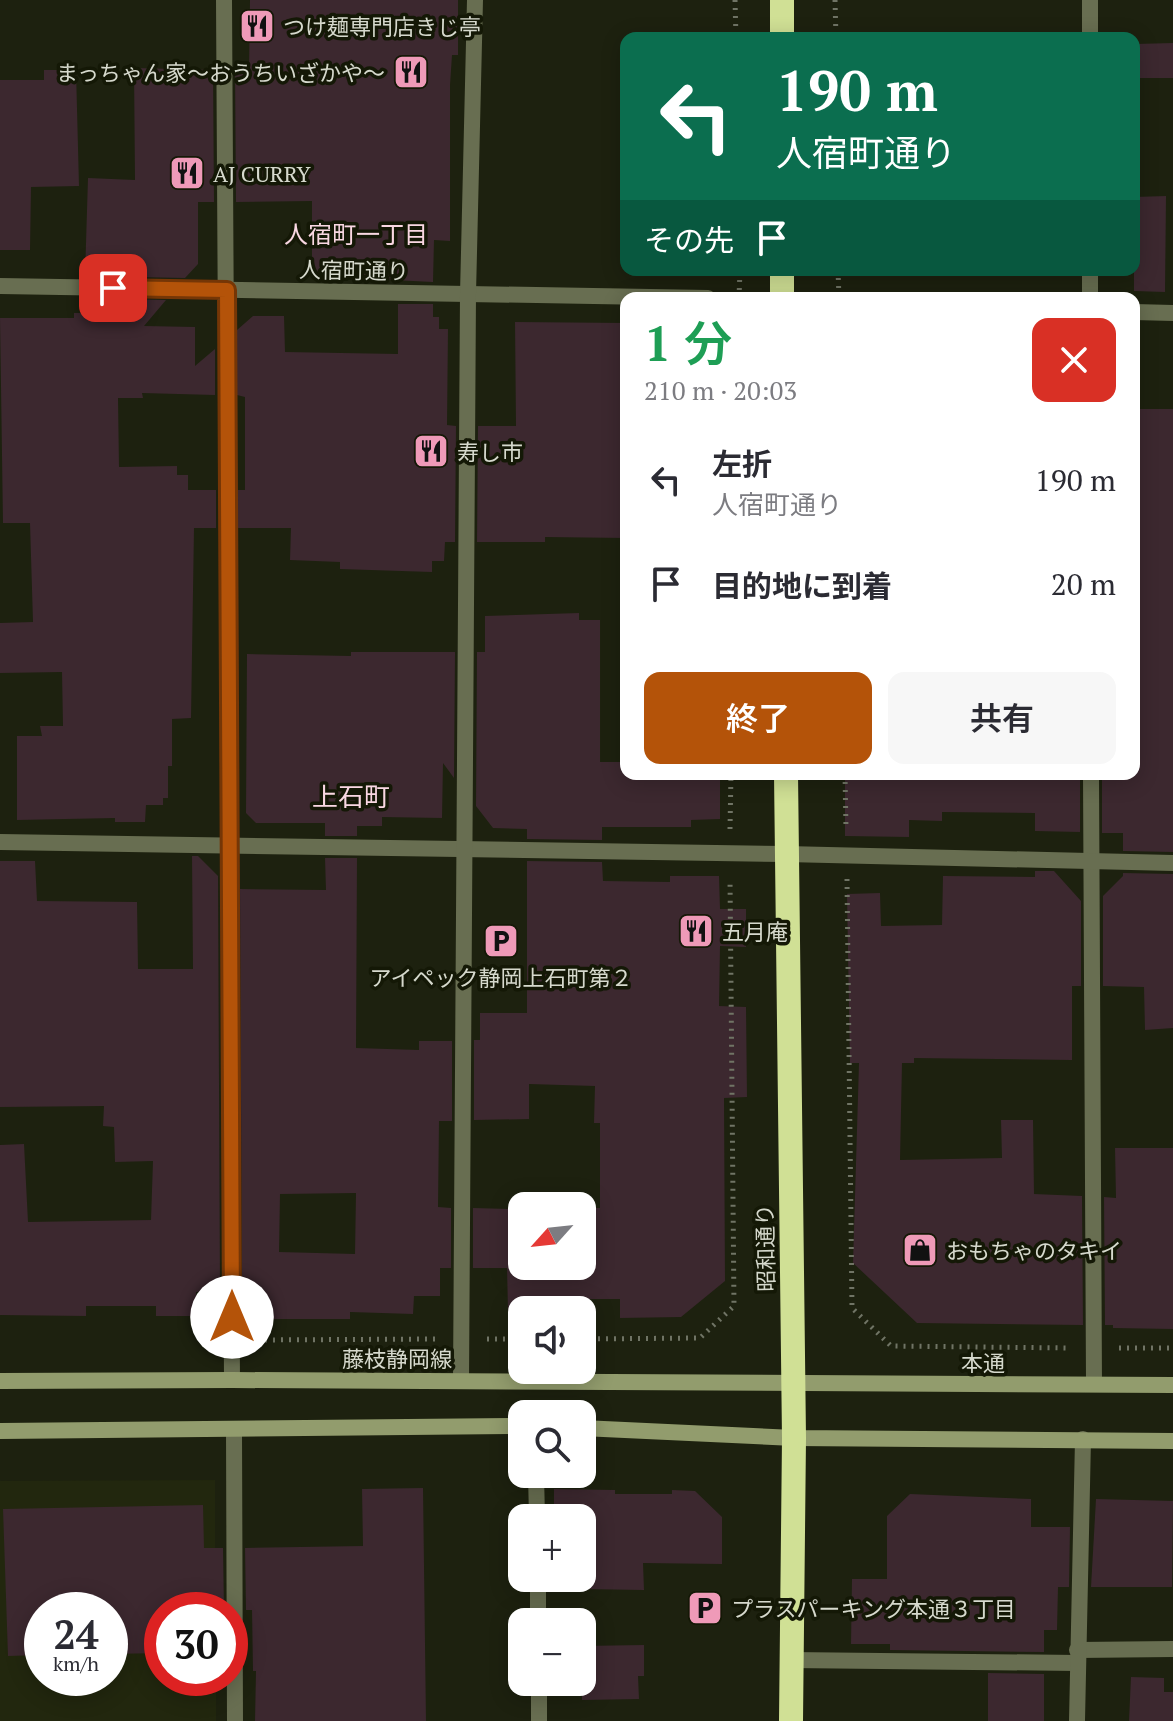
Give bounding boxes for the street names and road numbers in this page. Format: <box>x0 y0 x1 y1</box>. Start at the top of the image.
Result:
street label: 人宿町通り <box>299 255 409 285</box>
street label: 昭和通り <box>750 1204 780 1292</box>
street label: 藤枝静岡線 <box>342 1344 452 1373</box>
street label: 本通 <box>961 1348 1005 1377</box>

